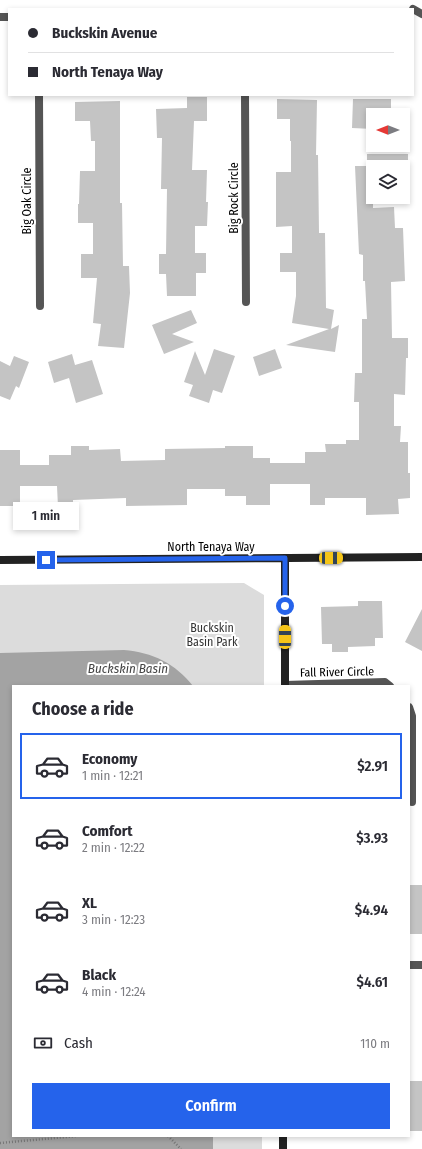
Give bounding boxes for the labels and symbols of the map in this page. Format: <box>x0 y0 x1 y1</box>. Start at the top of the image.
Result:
north arrow <box>366 108 410 152</box>
street label: Big Rock Circle <box>227 162 241 234</box>
street label: Big Oak Circle <box>20 167 34 234</box>
callout: 1 min <box>13 502 79 530</box>
street label: North Tenaya Way <box>167 540 255 554</box>
route end <box>37 551 55 569</box>
car <box>319 552 343 564</box>
route start <box>276 597 294 615</box>
park label: Buckskin Basin Park <box>187 621 238 649</box>
car <box>279 625 291 649</box>
water label: Buckskin Basin <box>88 661 168 676</box>
street label: Fall River Circle <box>300 664 374 680</box>

